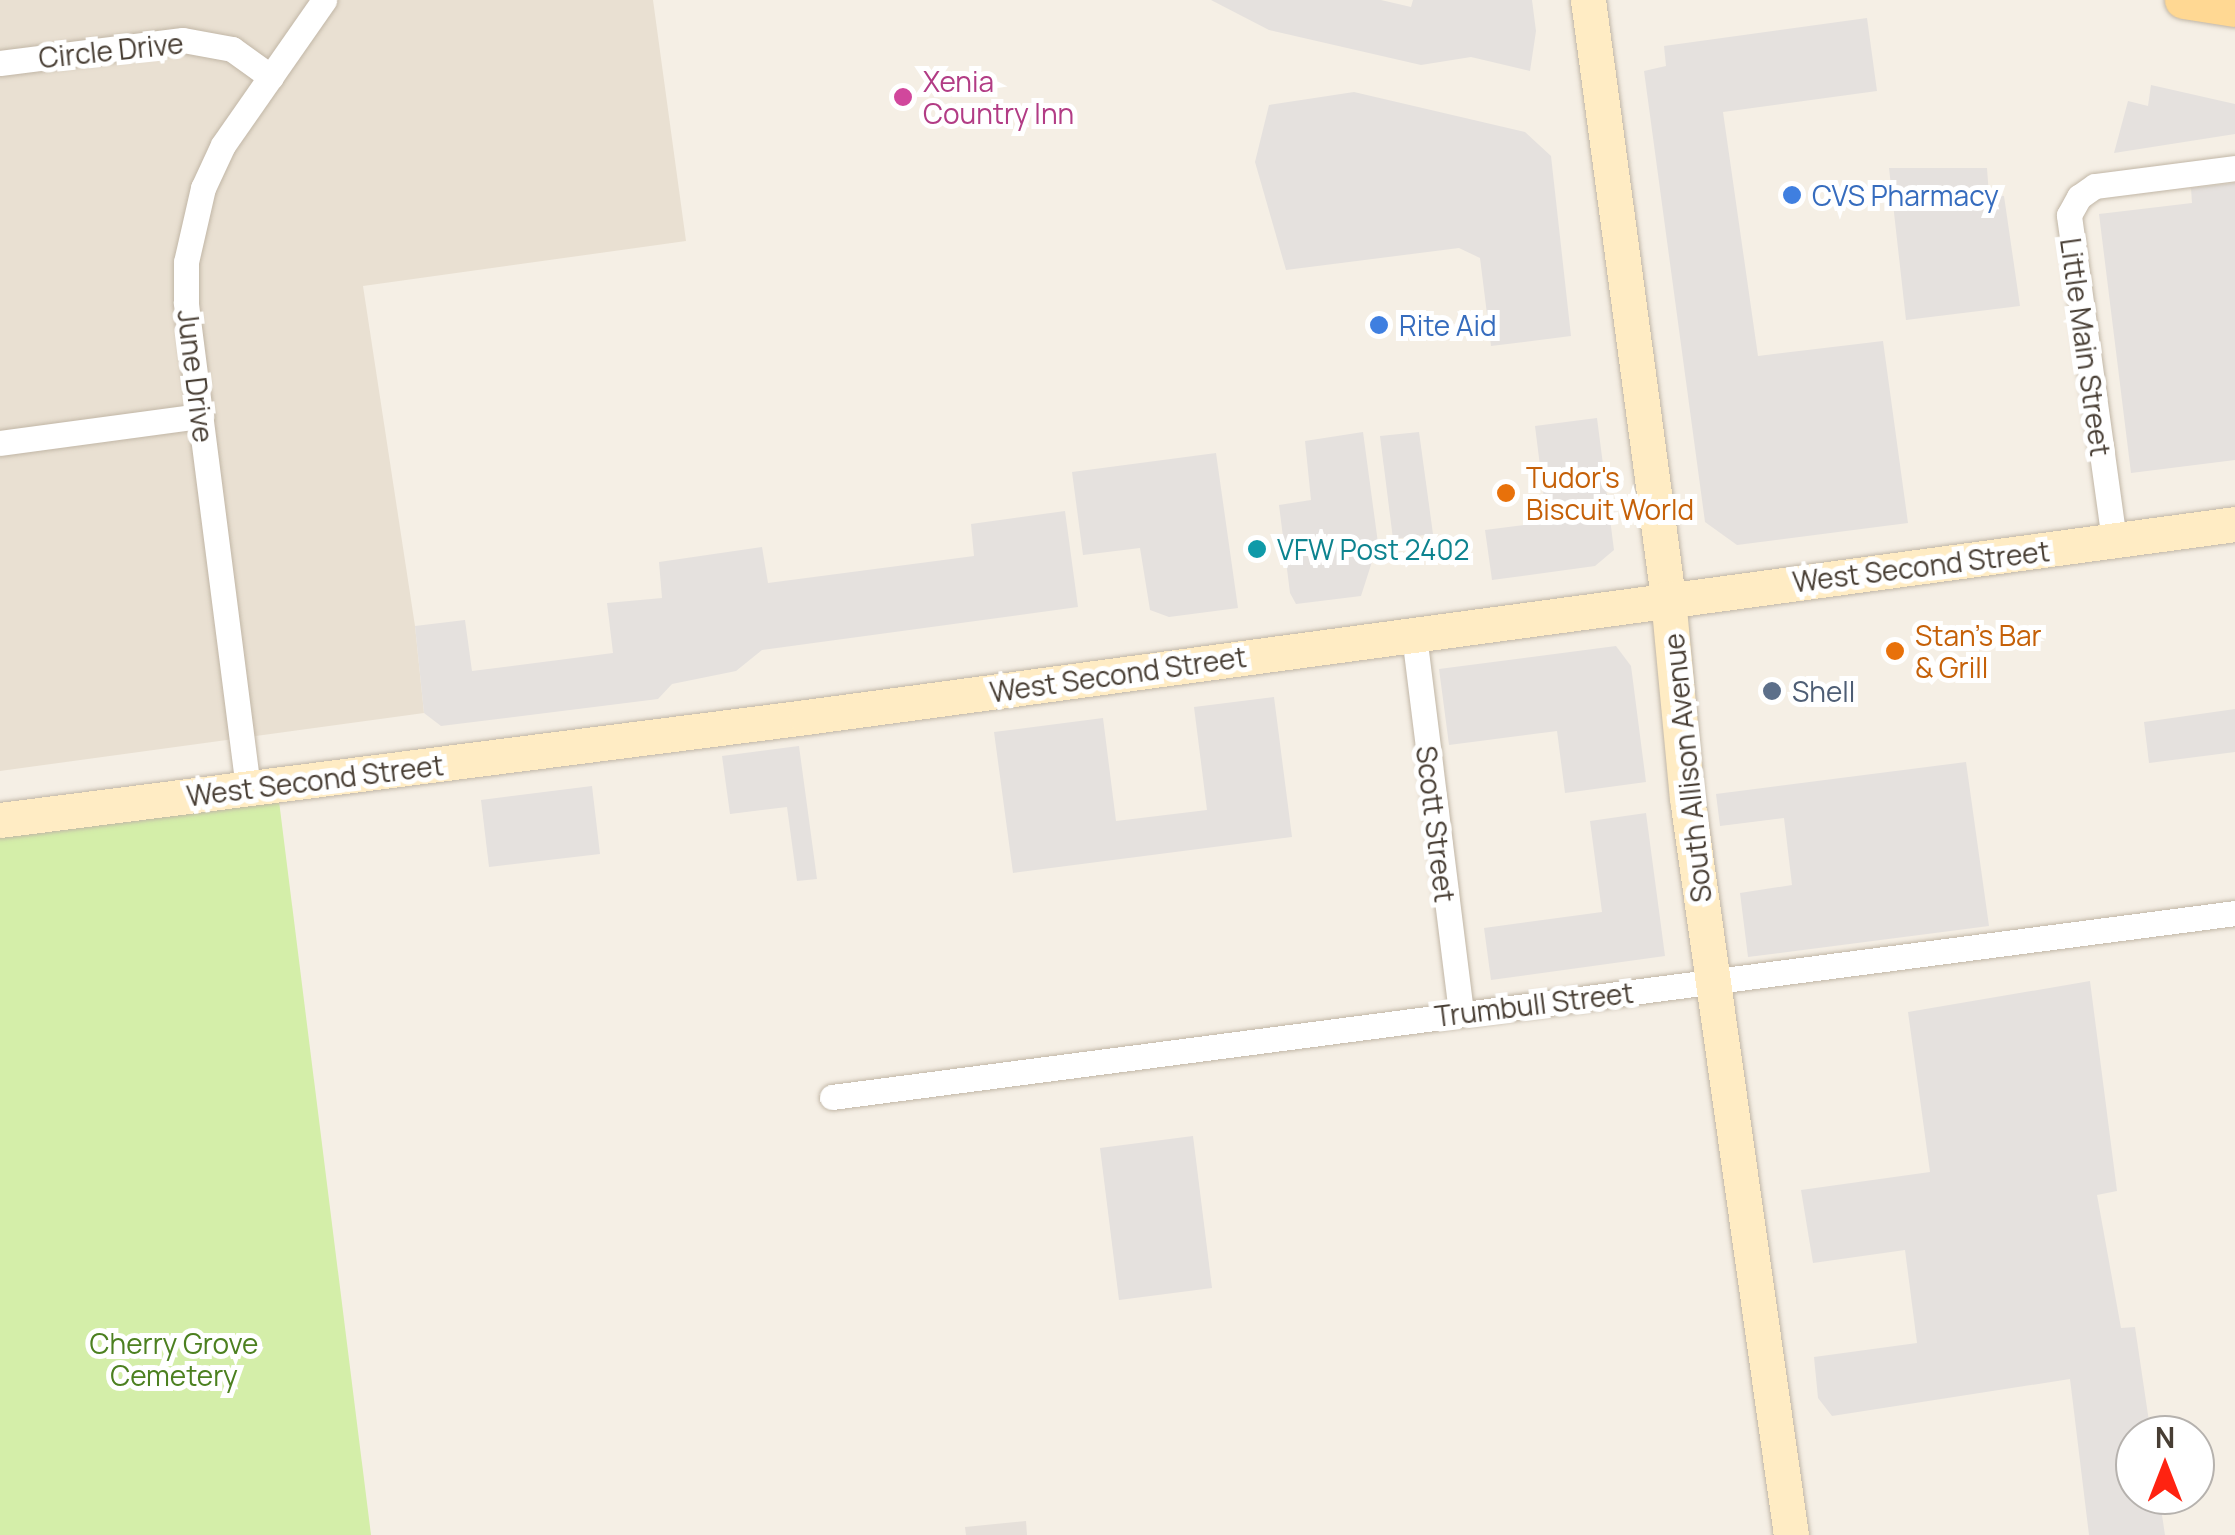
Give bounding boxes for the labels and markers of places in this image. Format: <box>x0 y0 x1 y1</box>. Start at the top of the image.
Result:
place label: Xenia Country Inn <box>923 64 1074 130</box>
marker: Xenia Country Inn <box>892 86 914 108</box>
place label: CVS Pharmacy <box>1812 178 1999 212</box>
marker: CVS Pharmacy <box>1781 184 1803 206</box>
place label: Rite Aid <box>1399 308 1497 342</box>
marker: Rite Aid <box>1368 314 1390 336</box>
place label: Tudor's Biscuit World <box>1526 460 1694 526</box>
marker: Tudor's Biscuit World <box>1495 482 1517 504</box>
place label: VFW Post 2402 <box>1277 532 1469 566</box>
marker: VFW Post 2402 <box>1246 538 1268 560</box>
place label: Stan's Bar & Grill <box>1915 618 2041 684</box>
marker: Stan's Bar & Grill <box>1884 640 1906 662</box>
place label: Shell <box>1792 674 1855 708</box>
marker: Shell <box>1761 680 1783 702</box>

